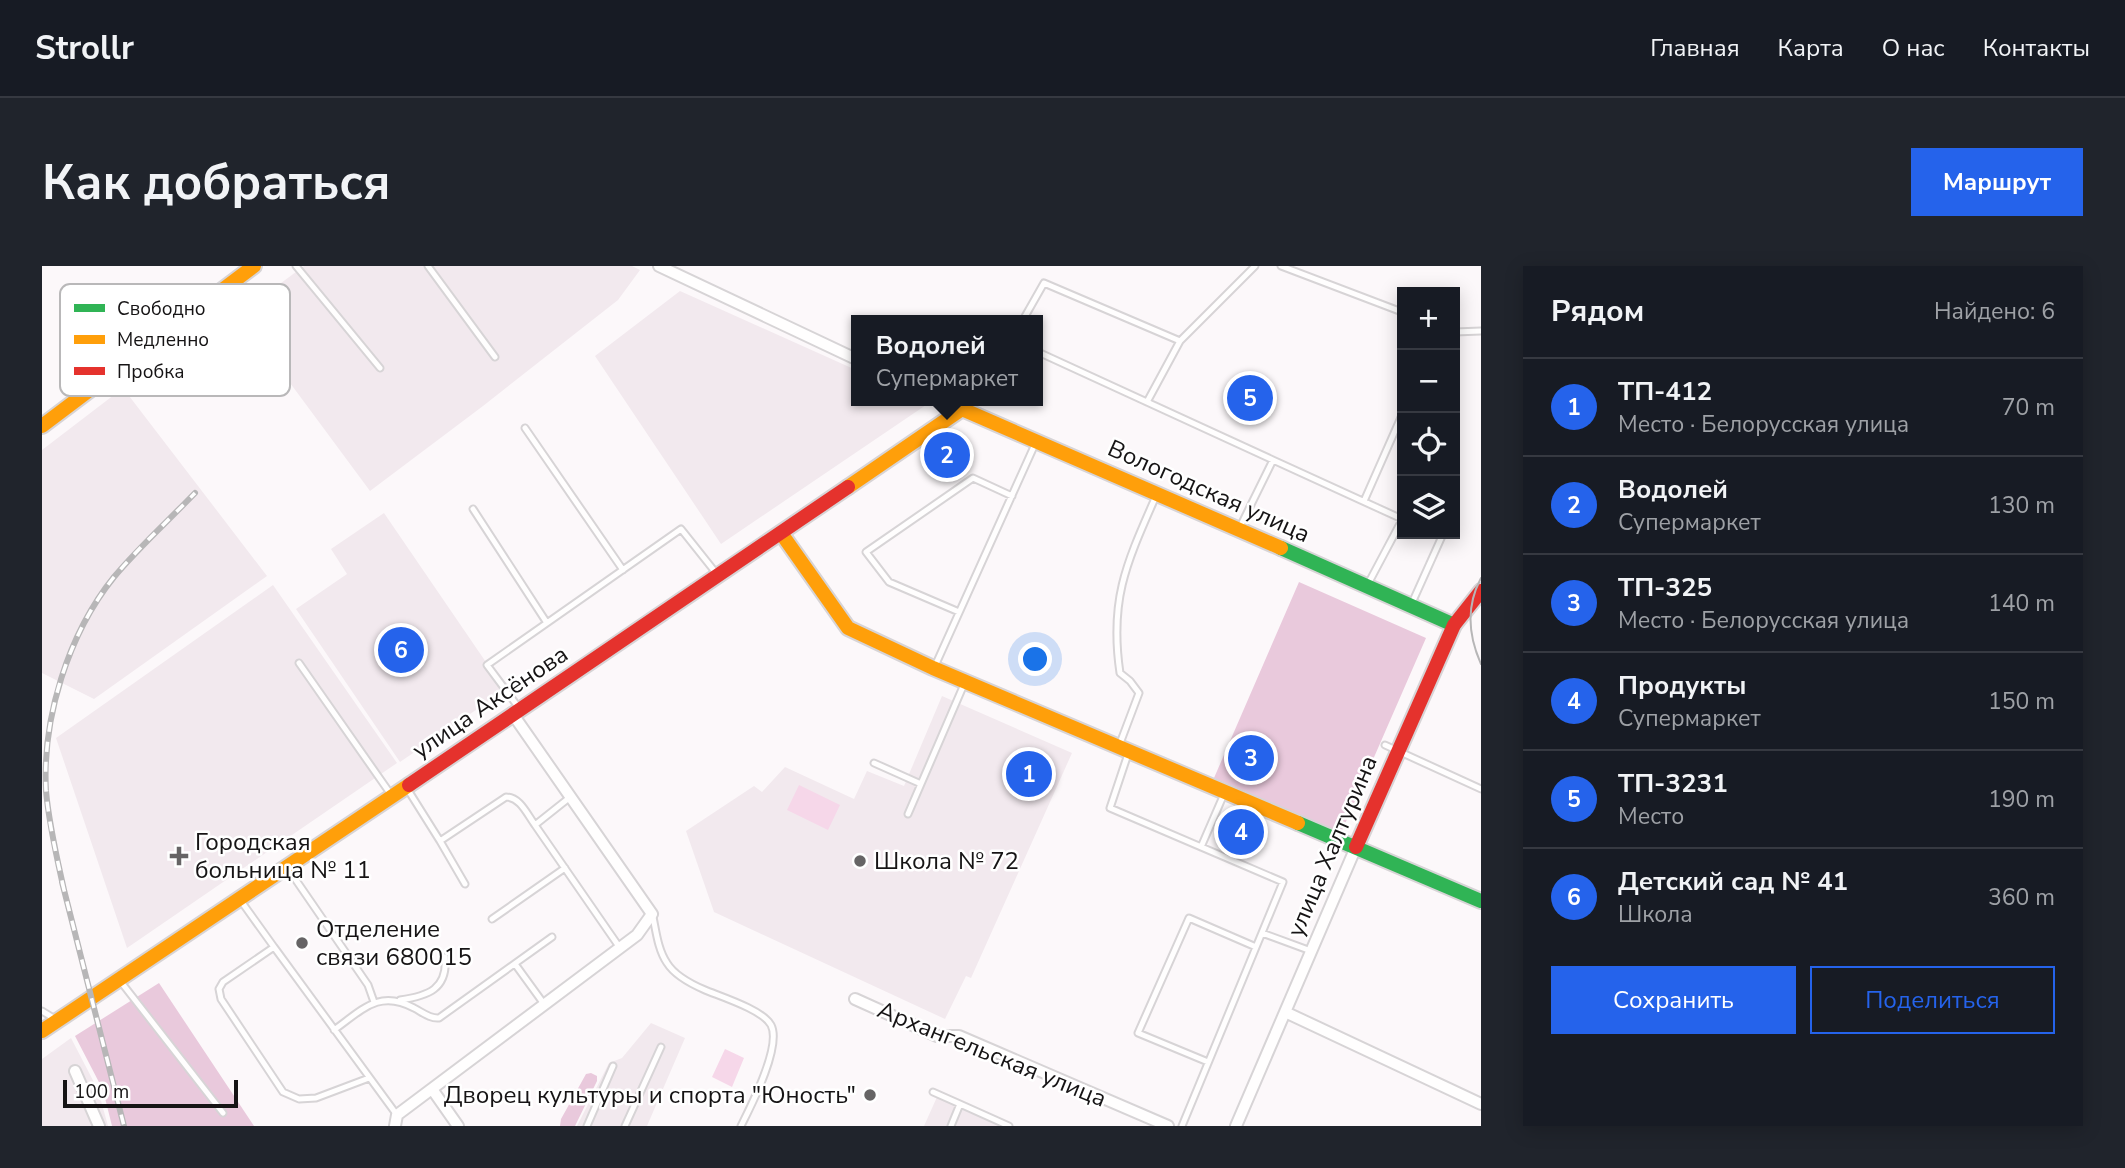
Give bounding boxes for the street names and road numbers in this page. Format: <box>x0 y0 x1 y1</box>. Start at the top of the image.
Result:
street label: Вологодская улица <box>1103 432 1315 550</box>
street label: улица Аксёнова <box>406 638 574 766</box>
street label: улица Халтурина <box>1279 750 1385 942</box>
street label: Архангельская улица <box>873 993 1111 1115</box>

